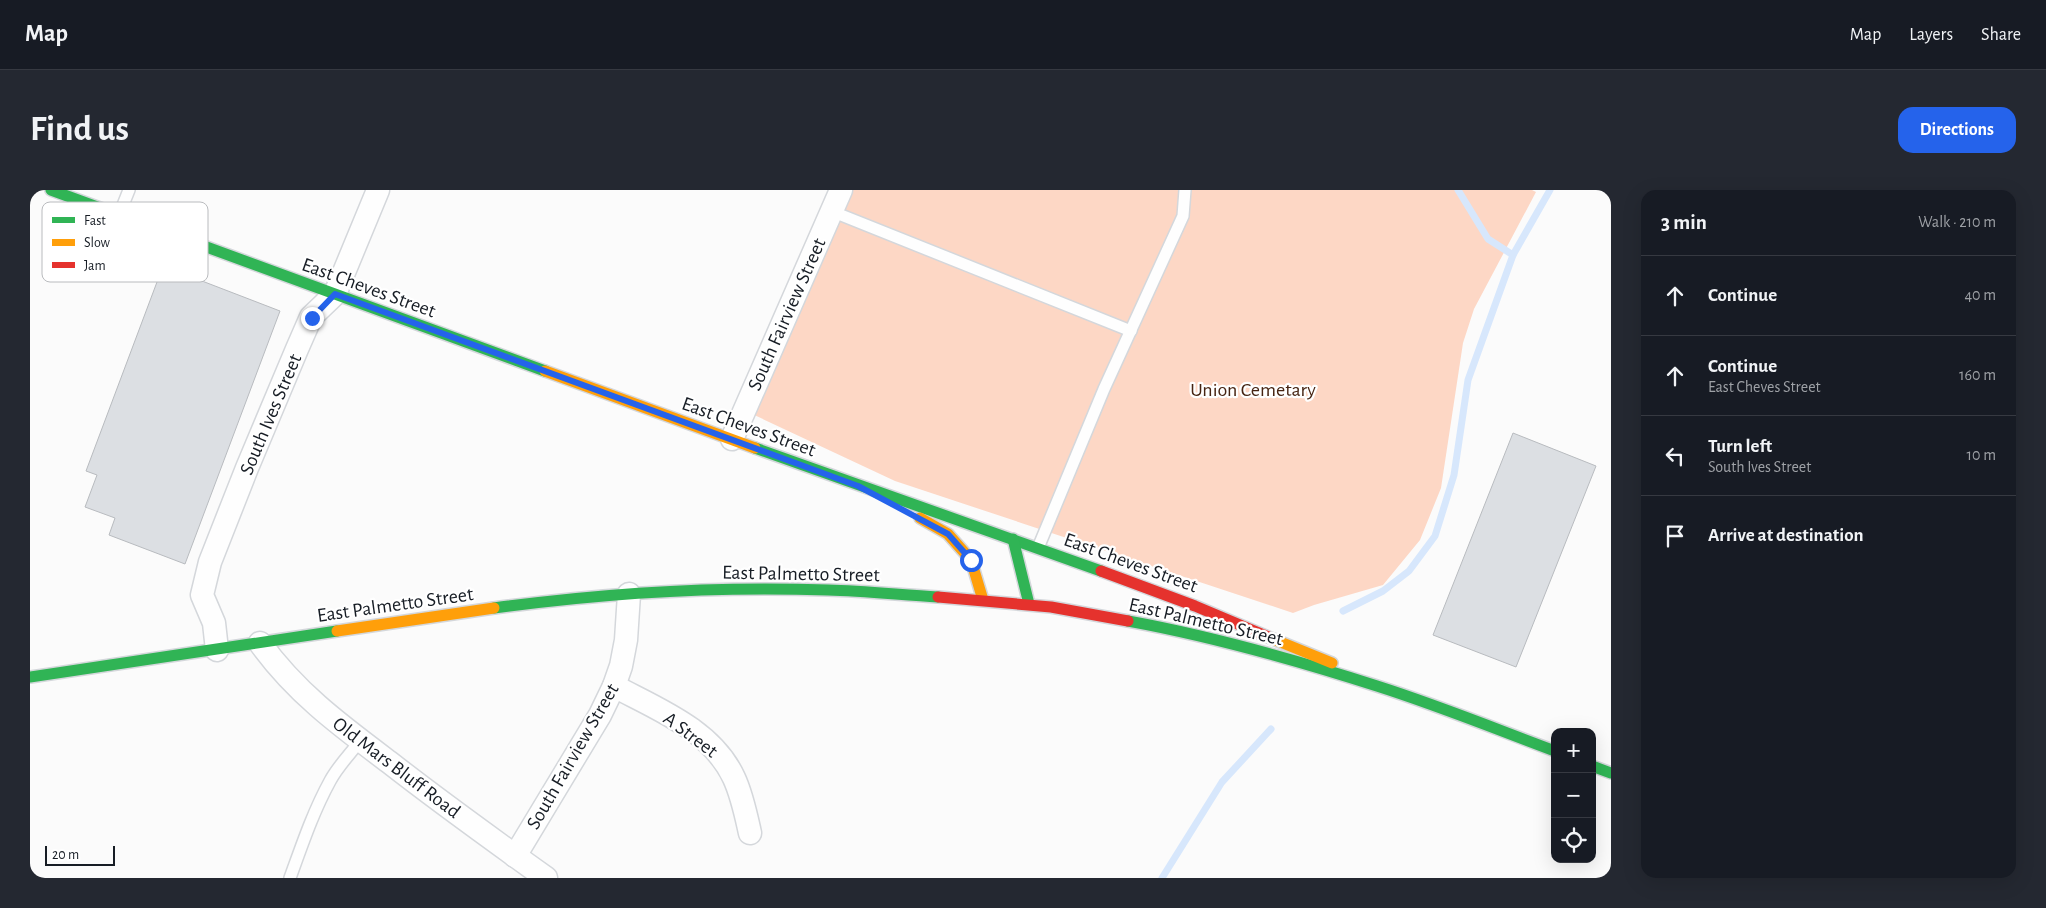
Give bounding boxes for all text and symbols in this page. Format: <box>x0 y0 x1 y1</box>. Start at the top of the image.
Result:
text: Map <box>25 22 68 46</box>
text: Map <box>1850 26 1881 44</box>
text: Layers <box>1909 26 1953 44</box>
text: Share <box>1981 26 2021 44</box>
button: Directions <box>1898 107 2016 153</box>
text: Find us <box>30 112 129 147</box>
legend <box>42 202 208 282</box>
text: 3 min <box>1661 212 1707 233</box>
text: Fast <box>84 214 106 228</box>
text: Walk · 210 m <box>1918 214 1996 230</box>
street label: South Fairview Street <box>744 235 830 394</box>
text: Slow <box>84 236 111 250</box>
street label: East Cheves Street <box>299 254 439 322</box>
text: Jam <box>84 259 106 273</box>
icon: ahead <box>1661 282 1689 310</box>
text: Continue <box>1708 286 1777 305</box>
text: 40 m <box>1964 287 1996 303</box>
route end <box>301 307 324 330</box>
street label: South Ives Street <box>237 351 306 478</box>
text: Continue <box>1708 357 1777 376</box>
icon: ahead <box>1661 362 1689 390</box>
text: 160 m <box>1959 367 1996 383</box>
text: East Cheves Street <box>1708 379 1821 395</box>
park label: Union Cemetary <box>1190 380 1316 400</box>
street label: East Cheves Street <box>679 393 819 461</box>
text: Turn left <box>1708 437 1772 456</box>
icon: left <box>1661 442 1689 470</box>
text: 10 m <box>1967 447 1996 463</box>
text: South Ives Street <box>1708 459 1811 475</box>
icon: arrive <box>1661 522 1689 550</box>
text: Arrive at destination <box>1708 526 1864 545</box>
street label: East Cheves Street <box>1061 529 1201 597</box>
route start <box>960 549 983 572</box>
street label: East Palmetto Street <box>722 563 881 585</box>
street label: East Palmetto Street <box>316 584 475 626</box>
street label: East Palmetto Street <box>1127 595 1285 650</box>
street label: South Fairview Street <box>523 680 623 833</box>
street label: A Street <box>660 708 722 762</box>
street label: Old Mars Bluff Road <box>329 713 464 822</box>
map controls <box>1551 728 1596 863</box>
button: + <box>1551 728 1596 773</box>
button: − <box>1551 773 1596 818</box>
button: locate <box>1551 818 1596 863</box>
scale bar <box>45 843 115 866</box>
text: 20 m <box>52 848 79 862</box>

